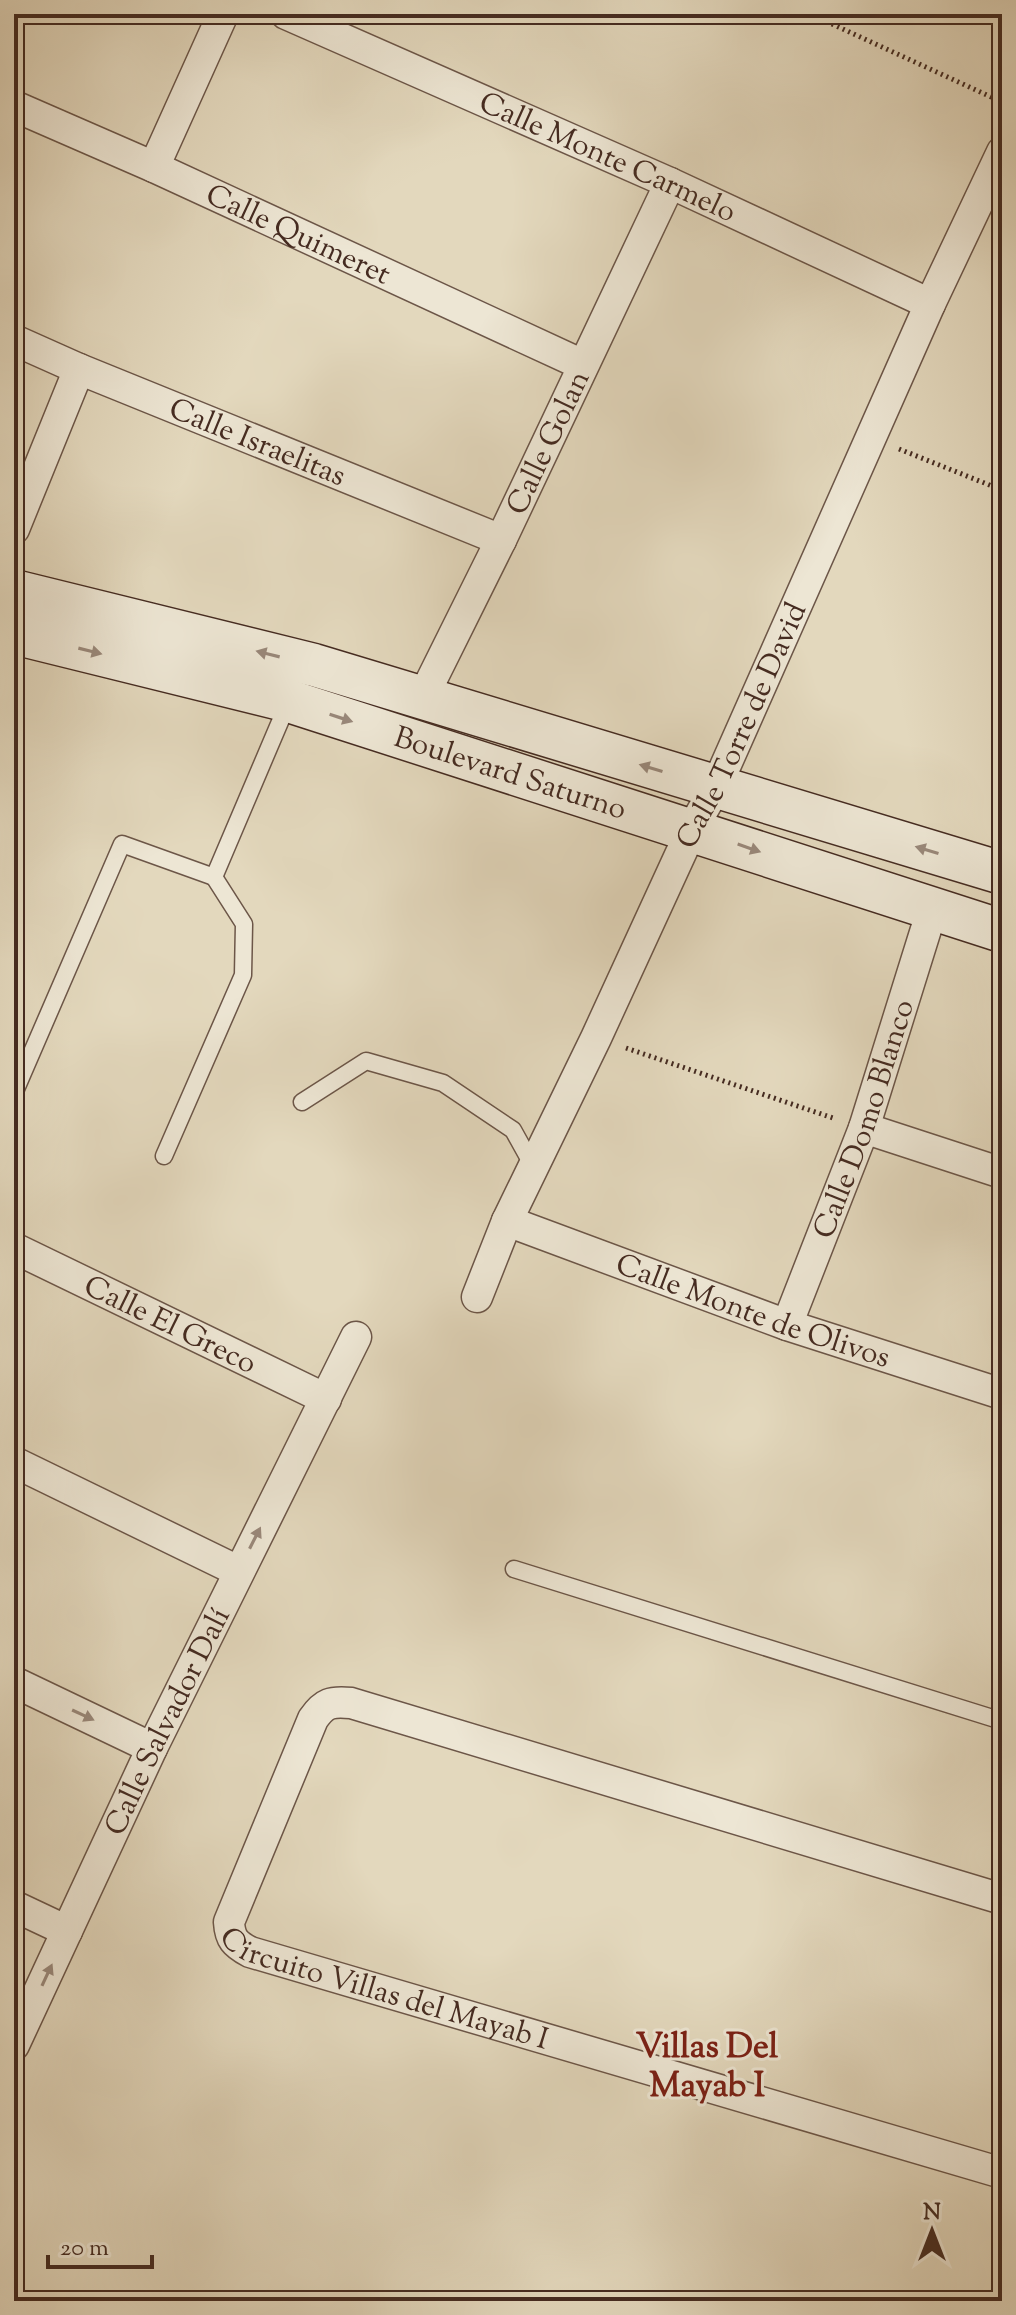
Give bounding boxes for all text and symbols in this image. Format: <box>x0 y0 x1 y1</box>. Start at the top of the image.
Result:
street label: Calle Monte Carmelo <box>472 83 743 235</box>
street label: Calle Quimeret <box>198 175 397 297</box>
street label: Calle Golan <box>497 363 602 522</box>
street label: Calle Israelitas <box>162 389 352 499</box>
street label: Calle Torre de David <box>667 596 819 856</box>
one-way arrow <box>77 646 102 658</box>
one-way arrow <box>255 647 280 659</box>
one-way arrow <box>329 712 353 725</box>
street label: Boulevard Saturno <box>388 717 631 832</box>
one-way arrow <box>639 761 663 774</box>
one-way arrow <box>737 843 761 855</box>
one-way arrow <box>915 843 939 856</box>
street label: Calle Domo Blanco <box>804 995 927 1245</box>
street label: Calle Monte de Olivos <box>609 1244 895 1381</box>
street label: Calle El Greco <box>76 1266 263 1386</box>
one-way arrow <box>248 1526 262 1549</box>
street label: Calle Salvador Dalí <box>95 1601 242 1843</box>
one-way arrow <box>71 1708 95 1722</box>
street label: Circuito Villas del Mayab I <box>207 1919 553 2063</box>
one-way arrow <box>40 1963 54 1986</box>
district label: Villas Del Mayab I <box>636 2024 779 2112</box>
north arrow <box>892 2191 972 2271</box>
text: N <box>923 2198 941 2230</box>
scale bar <box>48 2219 152 2269</box>
text: 20 m <box>60 2232 109 2266</box>

